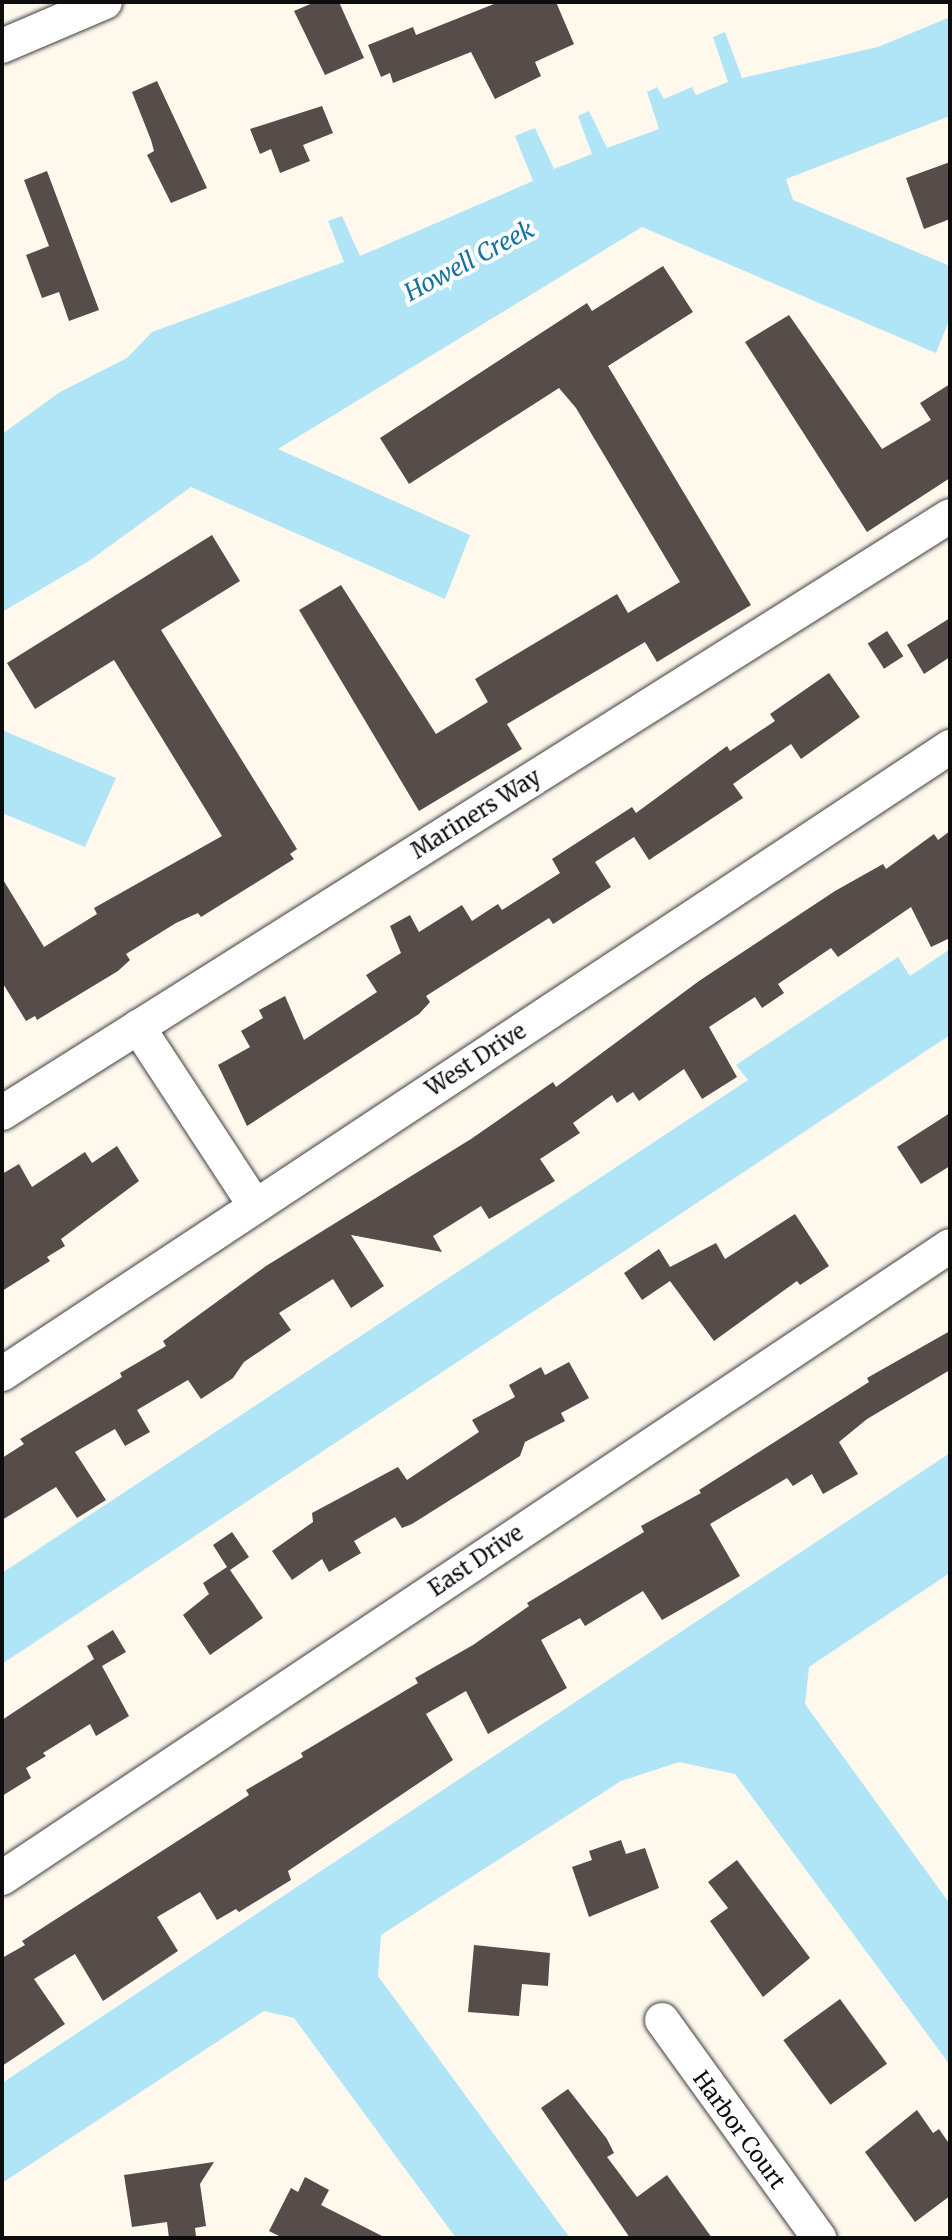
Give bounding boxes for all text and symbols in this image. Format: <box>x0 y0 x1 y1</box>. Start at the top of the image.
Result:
water label: Howell Creek <box>399 215 539 307</box>
street label: Mariners Way <box>406 764 546 864</box>
street label: West Drive <box>421 1018 531 1102</box>
street label: East Drive <box>424 1520 528 1602</box>
street label: Harbor Court <box>687 2066 791 2194</box>

